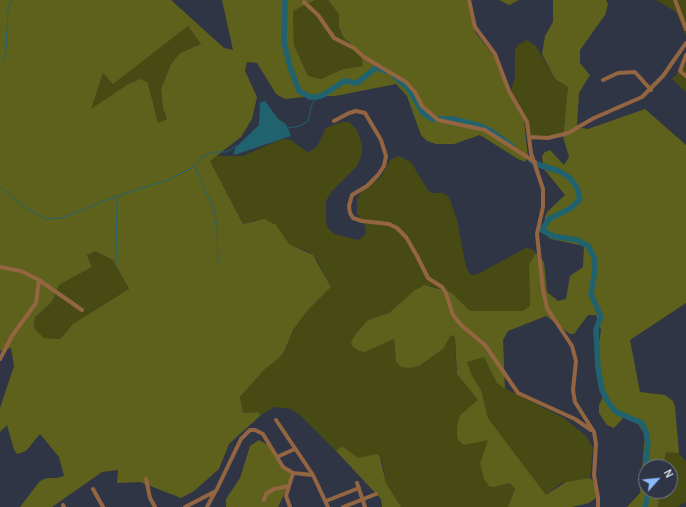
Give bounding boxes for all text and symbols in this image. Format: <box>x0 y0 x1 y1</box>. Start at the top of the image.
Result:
north arrow <box>638 459 678 499</box>
text: N <box>661 467 676 480</box>

